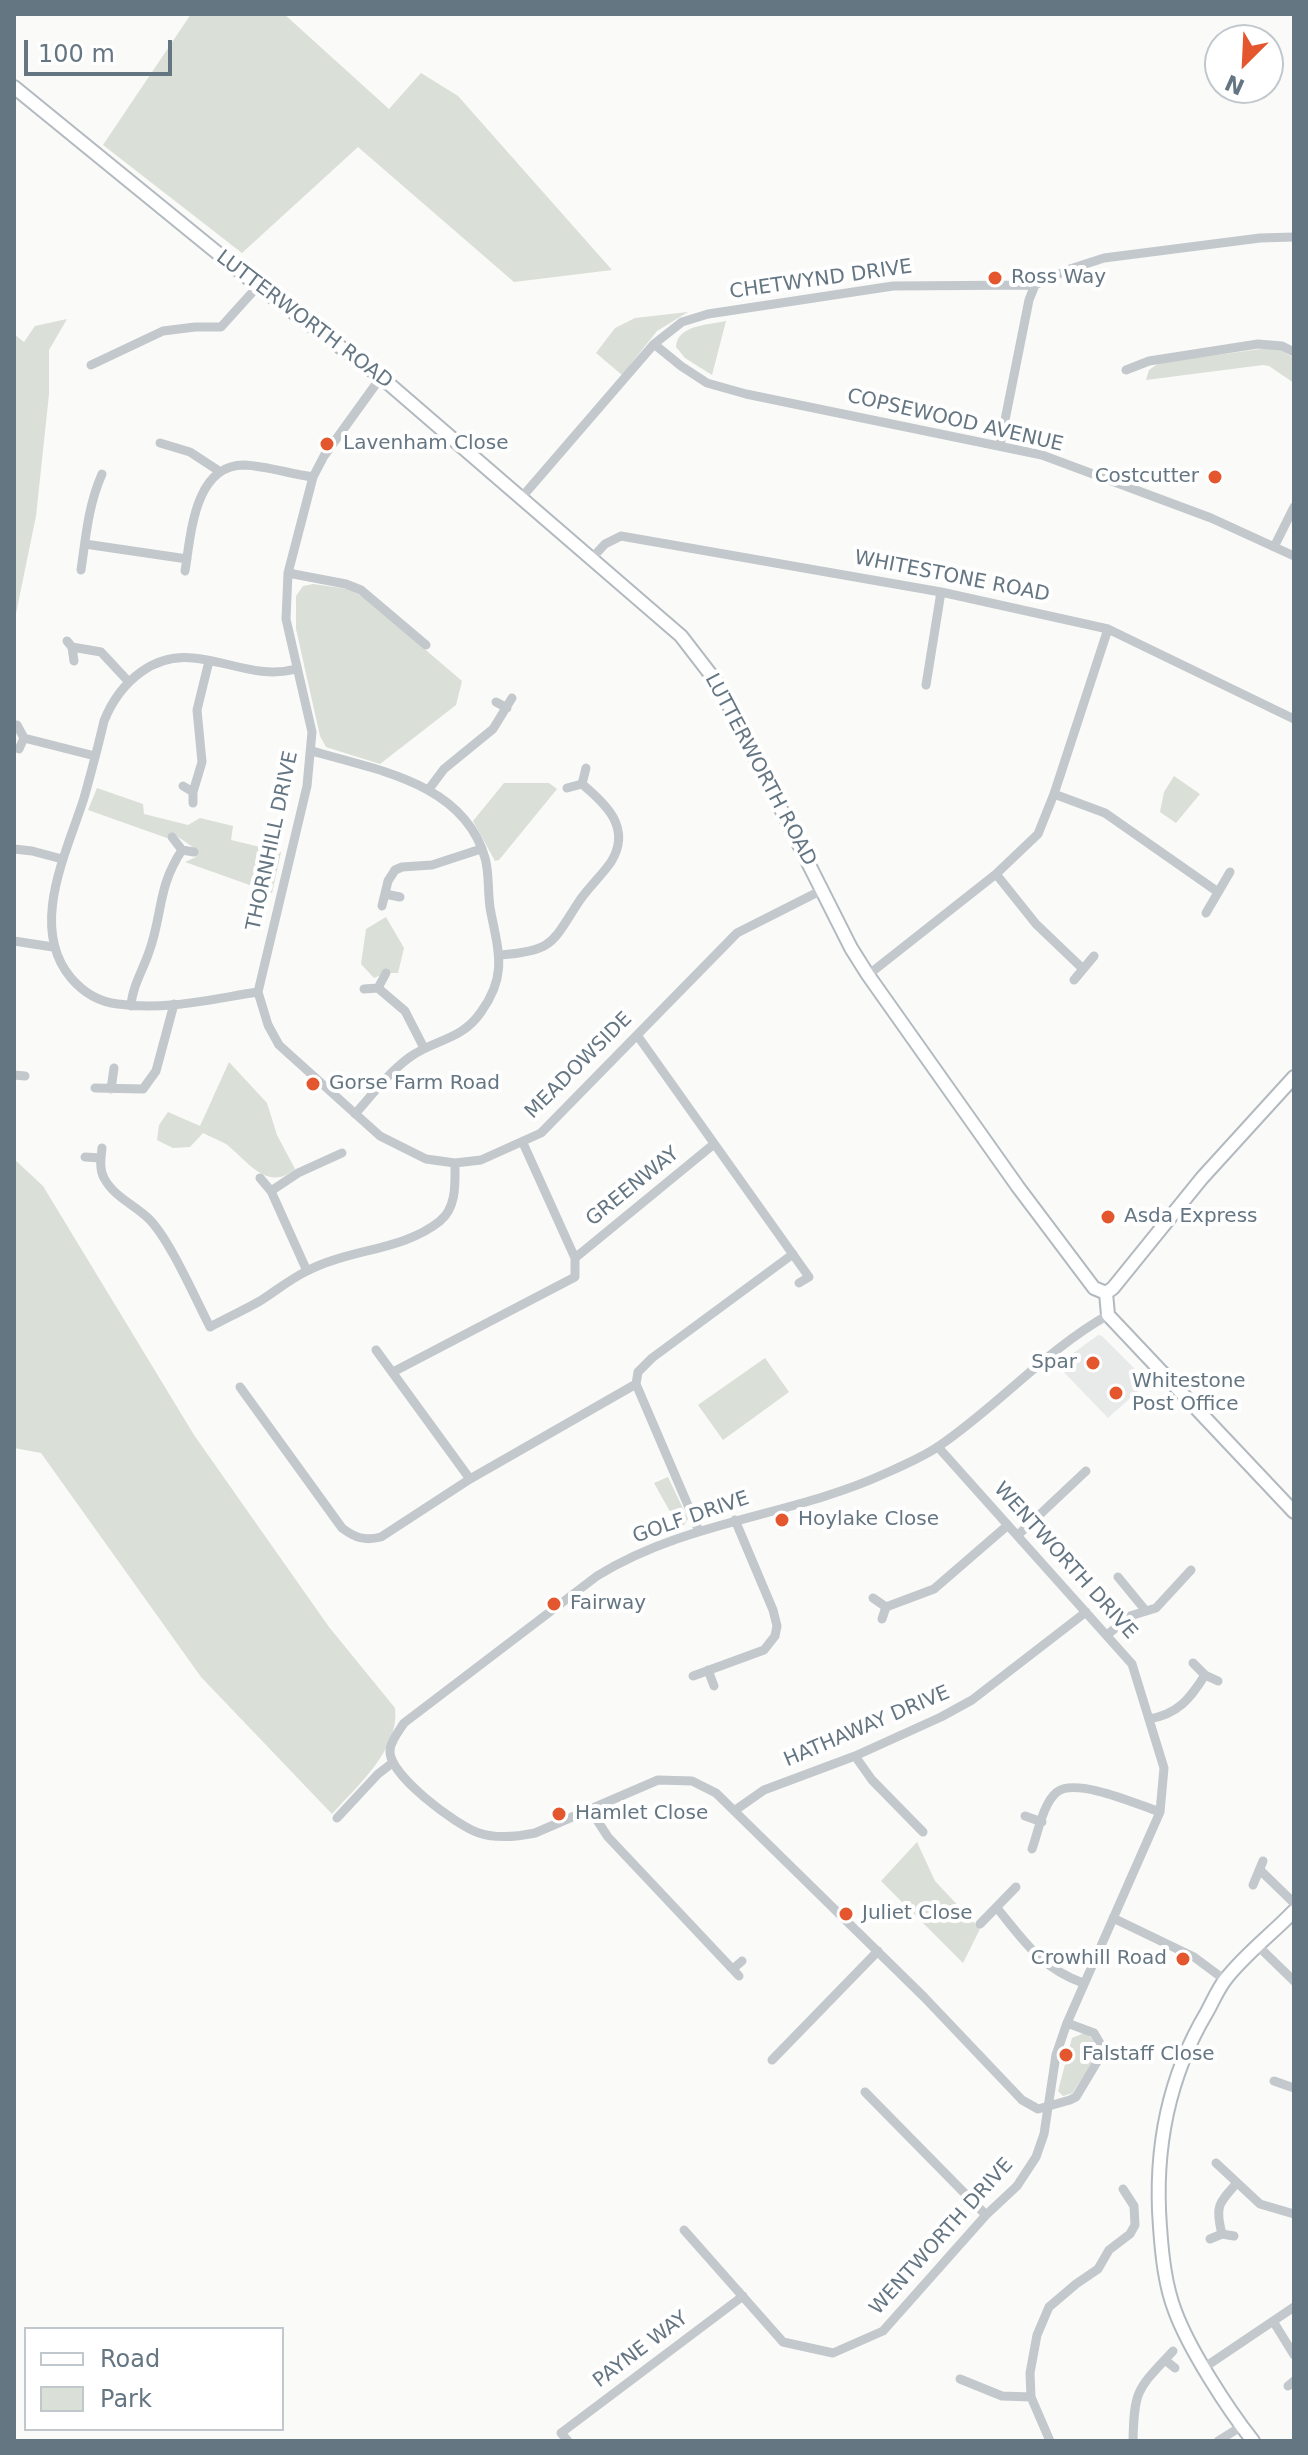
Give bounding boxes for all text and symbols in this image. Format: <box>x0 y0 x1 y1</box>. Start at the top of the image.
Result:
scale bar <box>28 24 176 74</box>
north arrow <box>1204 24 1284 104</box>
text: 100 m <box>38 40 115 68</box>
text: N <box>1221 69 1248 100</box>
street label: LUTTERWORTH ROAD <box>211 246 397 394</box>
street label: CHETWYND DRIVE <box>728 255 914 305</box>
place label: Ross Way <box>1011 266 1106 290</box>
marker: Ross Way <box>986 269 1004 287</box>
street label: COPSEWOOD AVENUE <box>845 384 1065 458</box>
place label: Lavenham Close <box>343 432 508 456</box>
marker: Lavenham Close <box>318 435 336 453</box>
place label: Costcutter <box>1095 465 1199 489</box>
marker: Costcutter <box>1206 468 1224 486</box>
street label: WHITESTONE ROAD <box>852 546 1052 608</box>
street label: LUTTERWORTH ROAD <box>699 670 821 870</box>
street label: THORNHILL DRIVE <box>242 749 304 933</box>
street label: MEADOWSIDE <box>521 1008 637 1124</box>
place label: Gorse Farm Road <box>329 1072 500 1096</box>
marker: Gorse Farm Road <box>304 1075 322 1093</box>
street label: GREENWAY <box>582 1142 684 1232</box>
place label: Asda Express <box>1124 1205 1258 1229</box>
marker: Asda Express <box>1099 1208 1117 1226</box>
place label: Spar <box>1031 1351 1077 1375</box>
marker: Spar <box>1084 1354 1102 1372</box>
place label: Whitestone Post Office <box>1132 1370 1246 1417</box>
marker: Whitestone Post Office <box>1107 1384 1125 1402</box>
street label: WENTWORTH DRIVE <box>988 1478 1142 1644</box>
street label: GOLF DRIVE <box>630 1487 752 1549</box>
place label: Hoylake Close <box>798 1508 939 1532</box>
marker: Hoylake Close <box>773 1511 791 1529</box>
place label: Fairway <box>570 1592 646 1616</box>
marker: Fairway <box>545 1595 563 1613</box>
street label: HATHAWAY DRIVE <box>780 1681 954 1773</box>
place label: Hamlet Close <box>575 1802 708 1826</box>
marker: Hamlet Close <box>550 1805 568 1823</box>
place label: Juliet Close <box>862 1902 973 1926</box>
marker: Juliet Close <box>837 1905 855 1923</box>
place label: Crowhill Road <box>1031 1947 1167 1971</box>
marker: Crowhill Road <box>1174 1950 1192 1968</box>
place label: Falstaff Close <box>1082 2043 1215 2067</box>
marker: Falstaff Close <box>1057 2046 1075 2064</box>
street label: WENTWORTH DRIVE <box>865 2154 1019 2320</box>
street label: PAYNE WAY <box>589 2307 693 2393</box>
legend <box>24 2327 284 2431</box>
text: Road <box>100 2345 160 2373</box>
text: Park <box>100 2385 152 2413</box>

